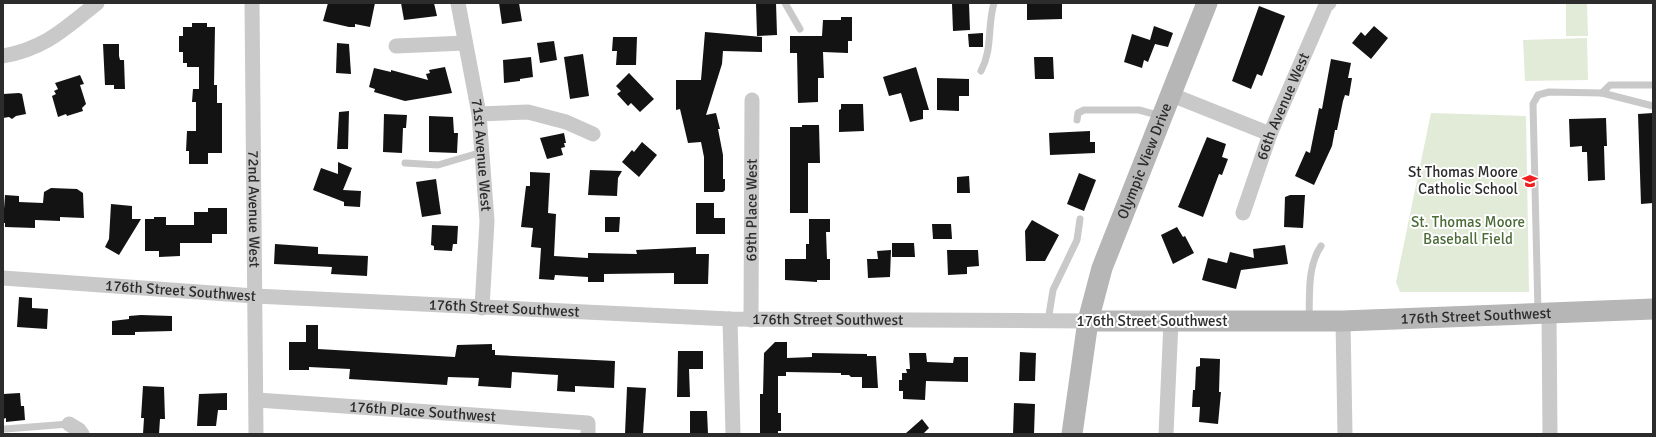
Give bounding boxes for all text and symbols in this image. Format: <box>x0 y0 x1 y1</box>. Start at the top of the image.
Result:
street label: 66th Avenue West <box>1253 50 1313 162</box>
street label: 71st Avenue West <box>467 97 495 212</box>
street label: Olympic View Drive <box>1113 100 1175 222</box>
street label: 72nd Avenue West <box>244 150 263 268</box>
street label: 69th Place West <box>742 159 761 261</box>
place label: St Thomas Moore Catholic School <box>1408 163 1518 198</box>
school or university icon: St Thomas Moore Catholic School <box>1521 172 1539 190</box>
park label: St. Thomas Moore Baseball Field <box>1411 213 1525 248</box>
street label: 176th Street Southwest <box>105 276 257 305</box>
street label: 176th Street Southwest <box>428 295 580 321</box>
street label: 176th Street Southwest <box>1400 304 1552 328</box>
street label: 176th Street Southwest <box>752 310 903 329</box>
street label: 176th Street Southwest <box>1077 312 1227 330</box>
street label: 176th Place Southwest <box>349 397 497 426</box>

